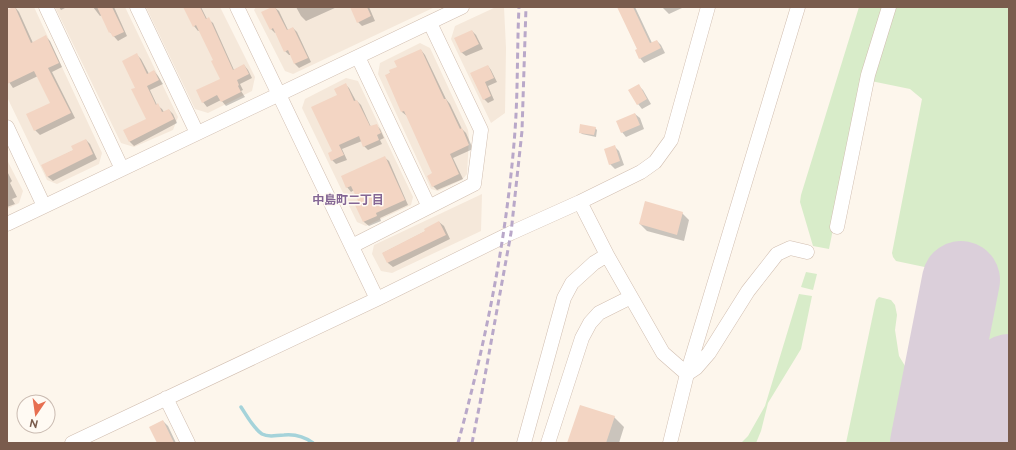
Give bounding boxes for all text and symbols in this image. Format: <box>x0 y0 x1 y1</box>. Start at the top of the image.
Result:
district label: 中島町二丁目 <box>312 193 384 207</box>
north arrow <box>16 394 56 434</box>
text: N <box>28 416 39 431</box>

